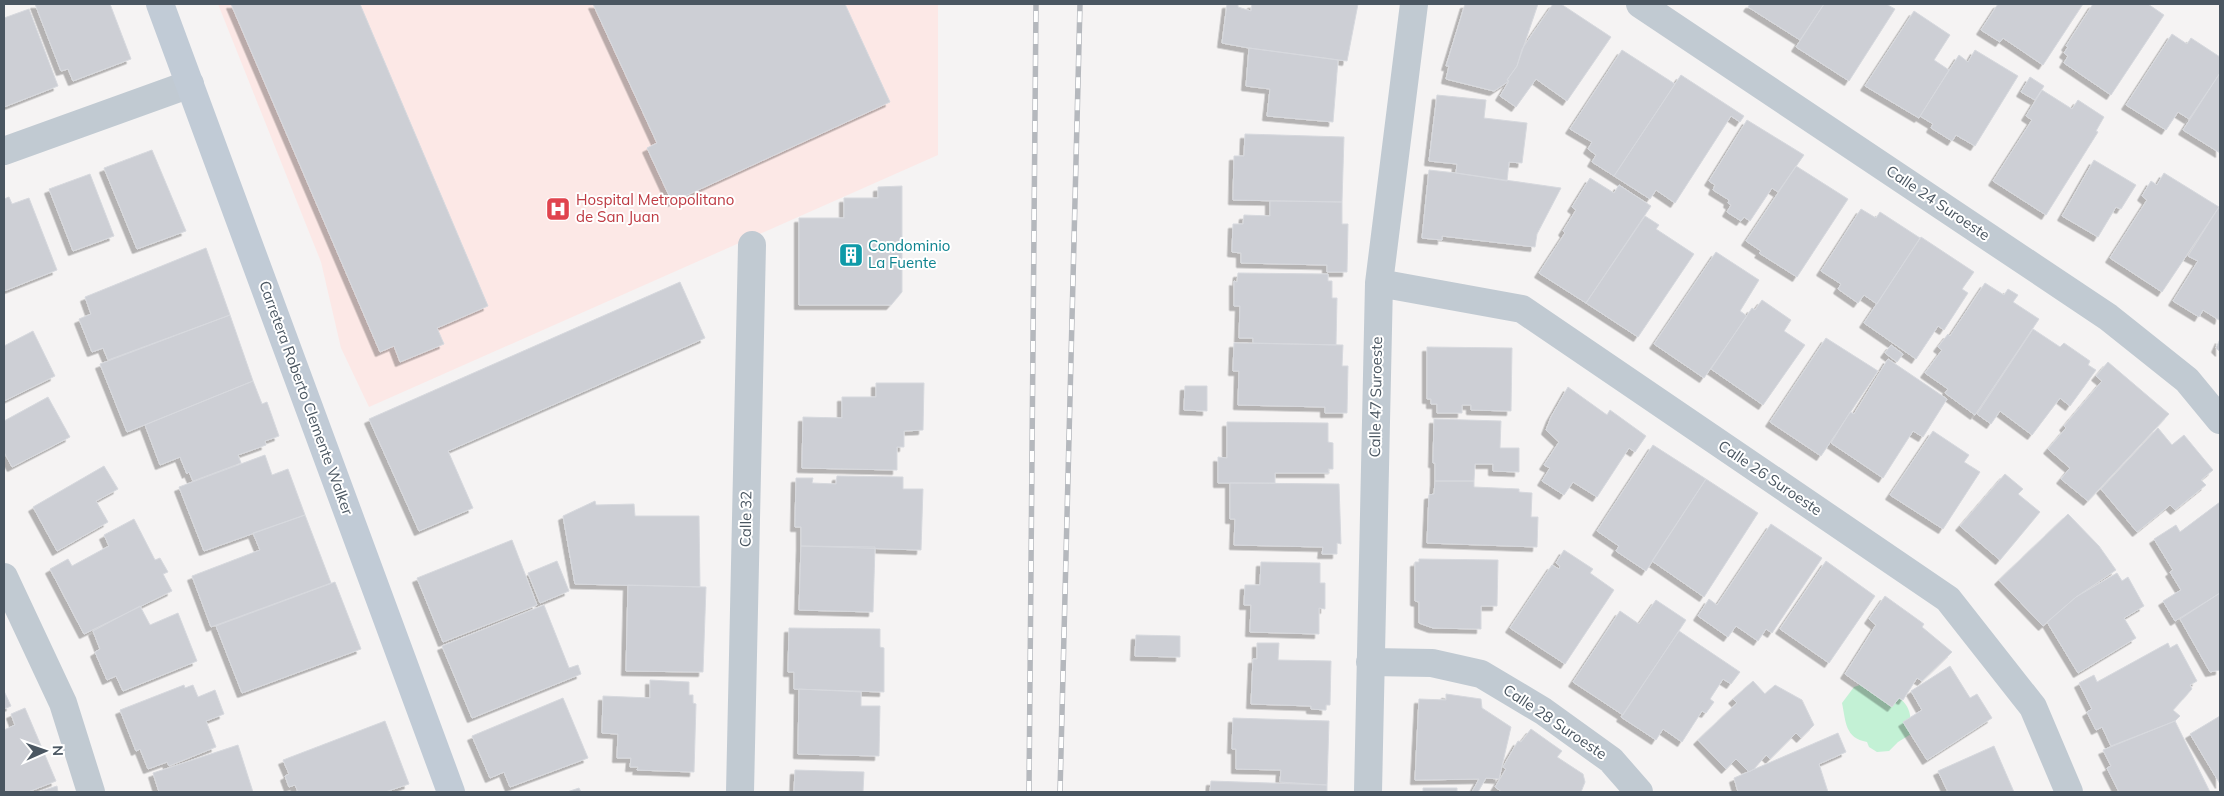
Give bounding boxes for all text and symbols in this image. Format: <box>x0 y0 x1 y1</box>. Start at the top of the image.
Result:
street label: Calle 24 Suroeste <box>1883 161 1994 244</box>
place label: Hospital Metropolitano de San Juan <box>576 190 734 226</box>
hospital icon: Hospital Metropolitano de San Juan <box>545 196 571 222</box>
place label: Condominio La Fuente <box>868 236 950 272</box>
building icon: Condominio La Fuente <box>838 242 864 268</box>
street label: Carretera Roberto Clemente Walker <box>255 278 358 518</box>
street label: Calle 47 Suroeste <box>1365 336 1386 458</box>
street label: Calle 26 Suroeste <box>1715 436 1826 519</box>
street label: Calle 32 <box>736 491 755 547</box>
street label: Calle 28 Suroeste <box>1500 680 1611 763</box>
north arrow <box>20 726 70 776</box>
text: N <box>49 745 67 756</box>

